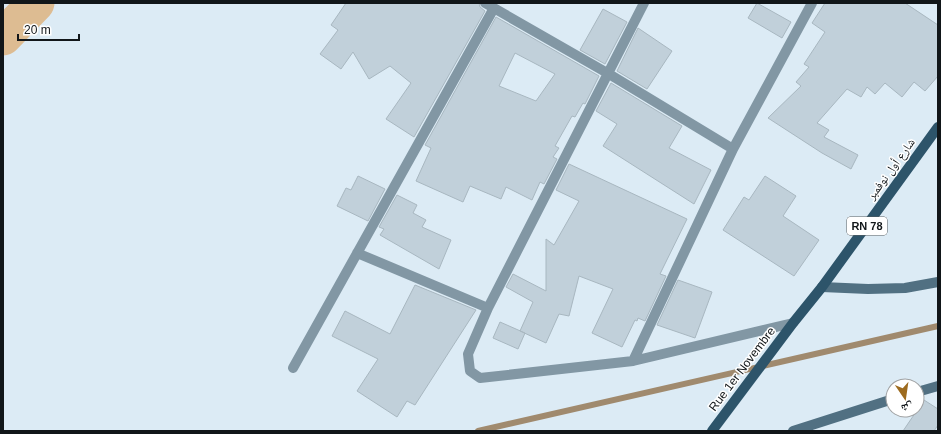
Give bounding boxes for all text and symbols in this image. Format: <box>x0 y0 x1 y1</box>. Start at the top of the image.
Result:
scale bar <box>18 16 79 42</box>
text: 20 m <box>24 23 51 37</box>
street label: شارع أول نوفمبر <box>863 136 919 204</box>
road number: RN 78 <box>847 217 887 235</box>
street label: Rue 1er Novembre <box>706 324 778 414</box>
north arrow <box>885 378 925 418</box>
text: ش <box>899 399 914 415</box>

